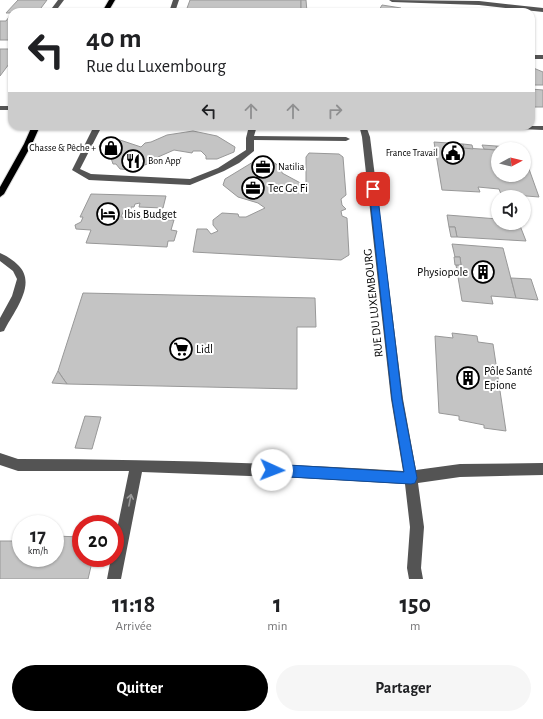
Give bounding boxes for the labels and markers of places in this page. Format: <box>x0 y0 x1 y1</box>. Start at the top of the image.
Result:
shop icon: Chasse & Pêche + <box>98 135 124 161</box>
public building icon: France Travail <box>440 140 466 166</box>
place label: Chasse & Pêche + <box>29 143 96 153</box>
restaurant icon: Bon App' <box>120 148 146 174</box>
place label: France Travail <box>386 148 438 158</box>
office icon: Natilia <box>250 154 276 180</box>
place label: Bon App' <box>148 156 182 166</box>
place label: Natilia <box>278 162 305 172</box>
pin <box>356 172 390 206</box>
office icon: Tec Ge Fi <box>240 175 266 201</box>
place label: Tec Ge Fi <box>268 182 308 194</box>
hotel icon: Ibis Budget <box>95 201 121 227</box>
place label: Ibis Budget <box>124 208 177 220</box>
building icon: Physiopole <box>470 259 496 285</box>
place label: Physiopole <box>417 266 468 279</box>
supermarket icon: Lidl <box>168 336 194 362</box>
place label: Lidl <box>196 343 213 355</box>
building icon: Pôle Santé Epione <box>455 365 481 391</box>
place label: Pôle Santé Epione <box>484 365 532 391</box>

